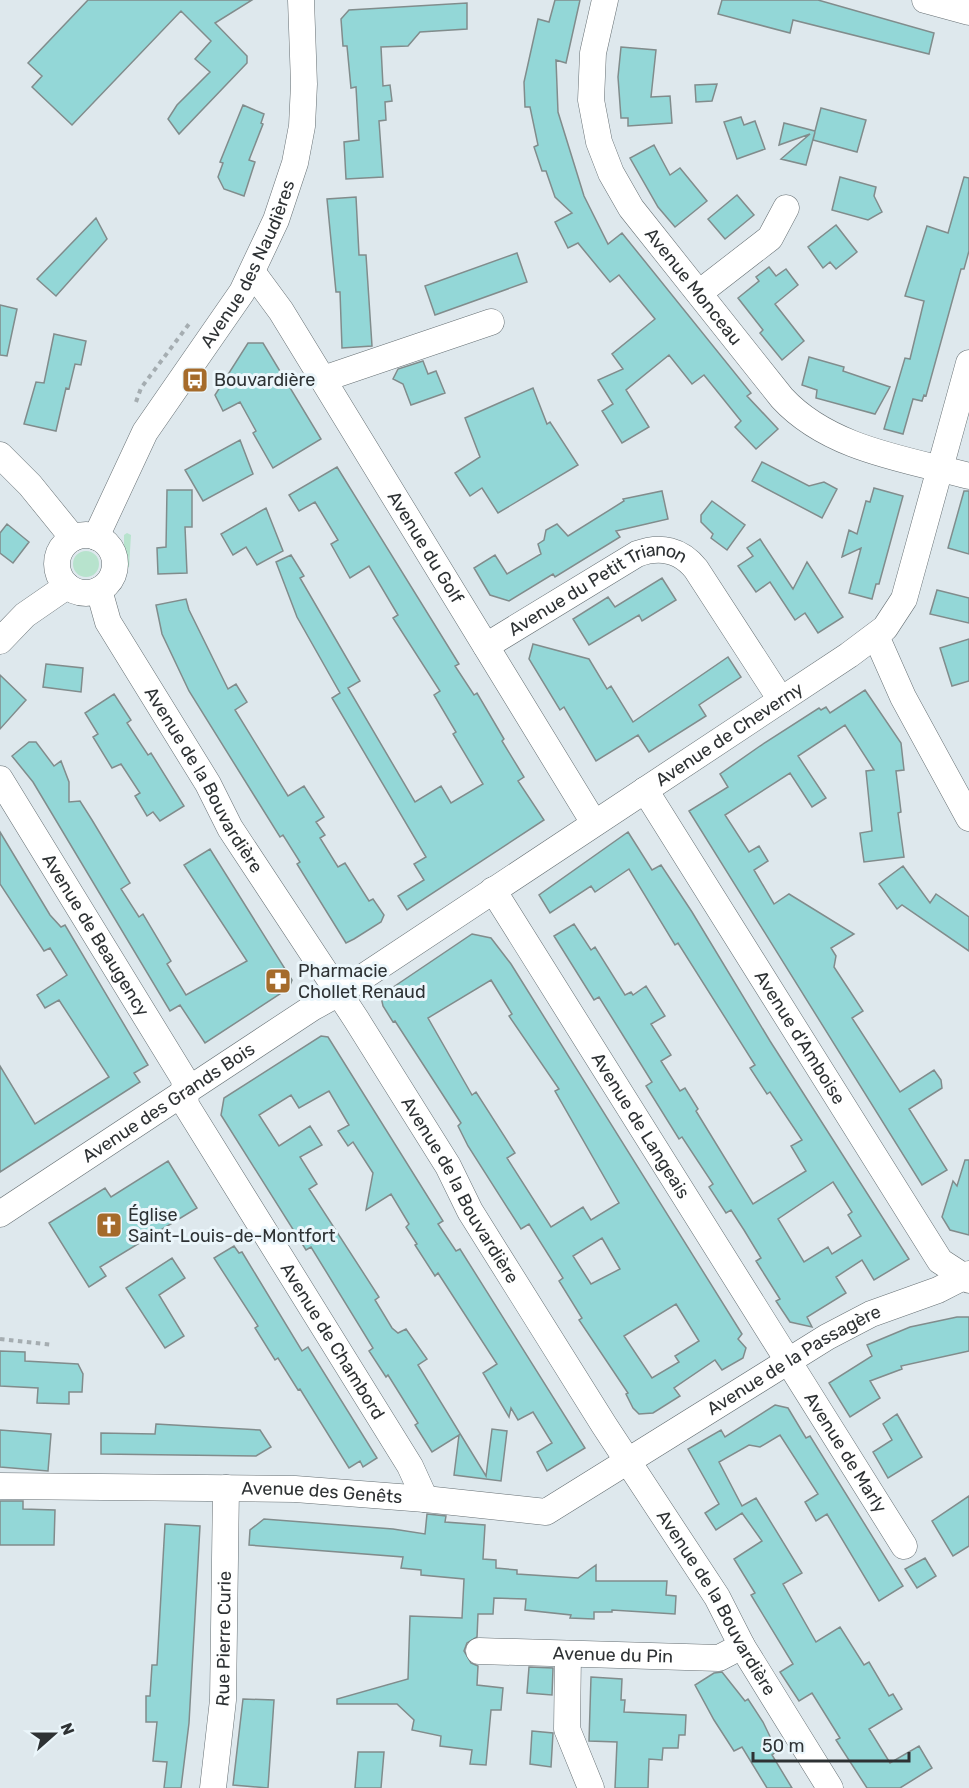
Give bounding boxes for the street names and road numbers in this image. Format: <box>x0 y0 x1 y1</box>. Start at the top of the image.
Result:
street label: Avenue des Naudières <box>196 177 300 352</box>
street label: Avenue Monceau <box>640 223 747 350</box>
street label: Avenue du Golf <box>383 487 468 607</box>
street label: Avenue du Petit Trianon <box>504 538 691 641</box>
street label: Avenue de Cheverny <box>651 677 807 791</box>
street label: Avenue de la Bouvardière <box>140 683 268 877</box>
street label: Avenue de Beaugency <box>37 850 154 1021</box>
street label: Avenue d'Amboise <box>750 966 850 1108</box>
street label: Avenue des Grands Bois <box>78 1038 259 1168</box>
street label: Avenue de Langeais <box>587 1049 695 1203</box>
street label: Avenue de la Bouvardière <box>397 1093 524 1287</box>
street label: Avenue de Chambord <box>276 1259 389 1424</box>
street label: Avenue de la Passagère <box>703 1300 884 1420</box>
street label: Avenue de Marly <box>800 1388 892 1517</box>
street label: Avenue des Genêts <box>241 1477 403 1508</box>
street label: Avenue de la Bouvardière <box>652 1506 781 1699</box>
street label: Rue Pierre Curie <box>211 1571 236 1707</box>
street label: Avenue du Pin <box>552 1642 673 1668</box>

